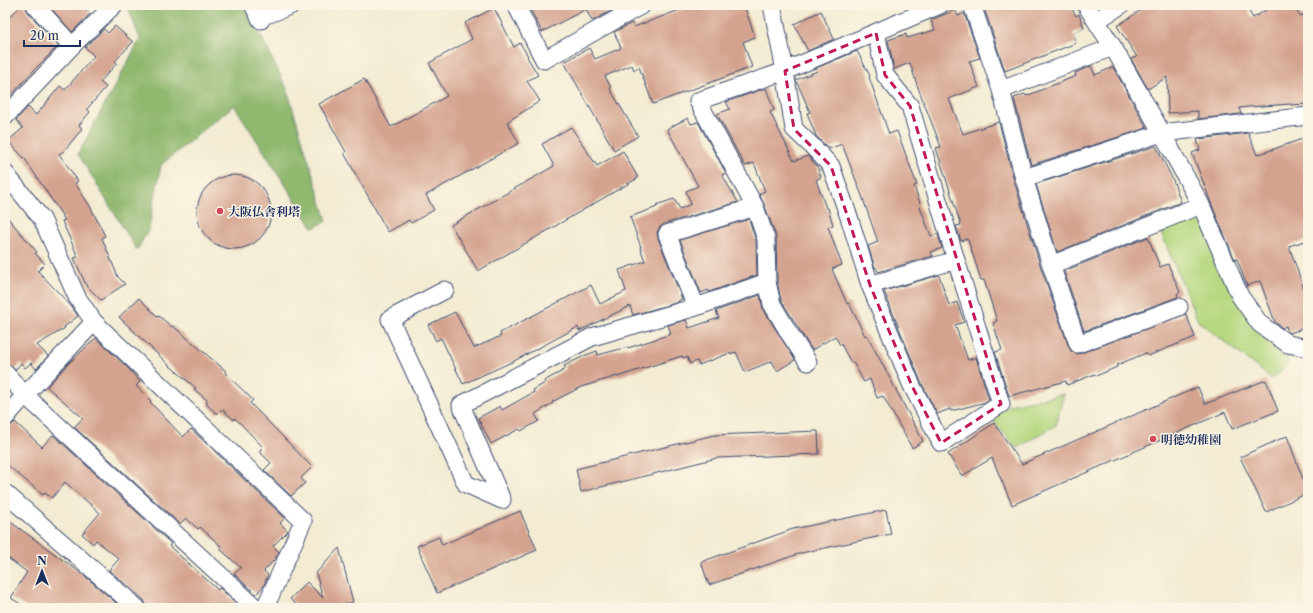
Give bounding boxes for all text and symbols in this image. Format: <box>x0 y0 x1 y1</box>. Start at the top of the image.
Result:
scale bar <box>24 22 80 48</box>
text: 20 m <box>30 28 59 43</box>
place label: 大阪仏舎利塔 <box>228 204 300 219</box>
marker: 大阪仏舎利塔 <box>215 206 225 216</box>
place label: 明徳幼稚園 <box>1161 432 1221 447</box>
marker: 明徳幼稚園 <box>1148 434 1158 444</box>
north arrow <box>22 551 62 591</box>
text: N <box>37 554 47 568</box>

